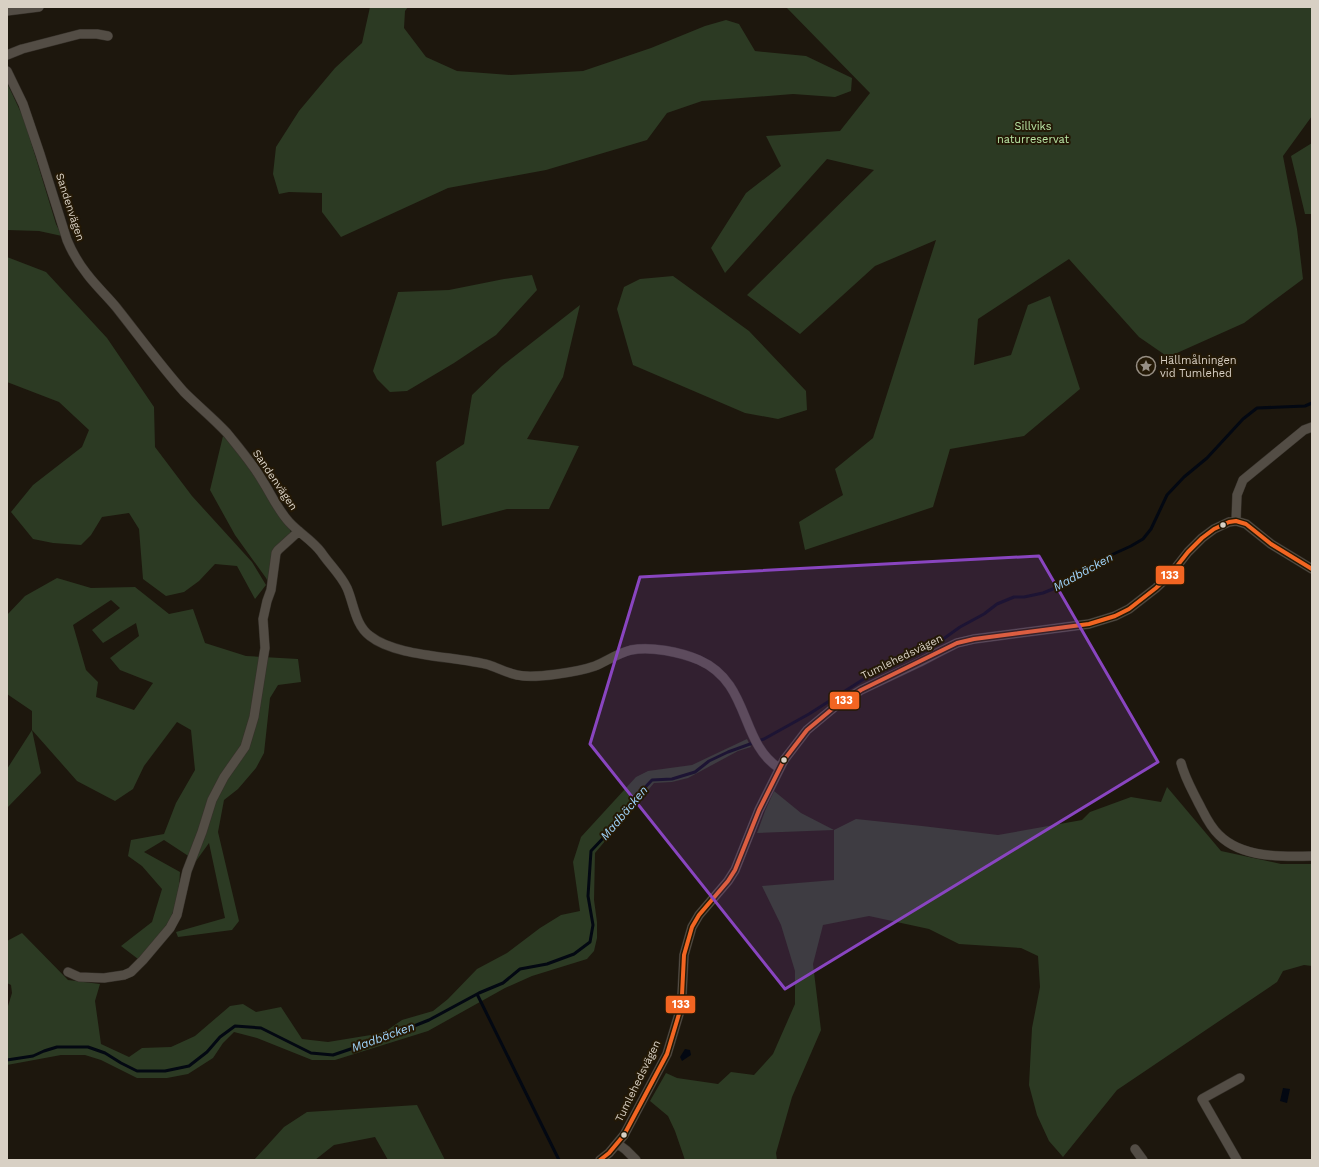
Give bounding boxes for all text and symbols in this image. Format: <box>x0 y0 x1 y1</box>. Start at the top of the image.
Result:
park label: Sillviks naturreservat <box>997 120 1069 146</box>
street label: Sandenvägen <box>53 171 87 243</box>
place label: Hällmålningen vid Tumlehed <box>1160 354 1237 380</box>
place icon: Hällmålningen vid Tumlehed <box>1135 355 1157 377</box>
street label: Sandenvägen <box>250 447 300 513</box>
unlabelled marker <box>1218 520 1228 530</box>
water label: Madbäcken <box>1051 550 1115 594</box>
line badge: 133 <box>1155 565 1185 585</box>
text: 133 <box>1161 569 1179 582</box>
street label: Tumlehedsvägen <box>859 632 945 682</box>
line badge: 133 <box>829 691 860 710</box>
text: 133 <box>835 694 853 707</box>
unlabelled marker <box>779 755 789 765</box>
water label: Madbäcken <box>597 783 651 843</box>
line badge: 133 <box>665 995 696 1014</box>
text: 133 <box>672 998 690 1011</box>
water label: Madbäcken <box>349 1019 417 1055</box>
street label: Tumlehedsvägen <box>613 1038 663 1124</box>
unlabelled marker <box>619 1130 629 1140</box>

